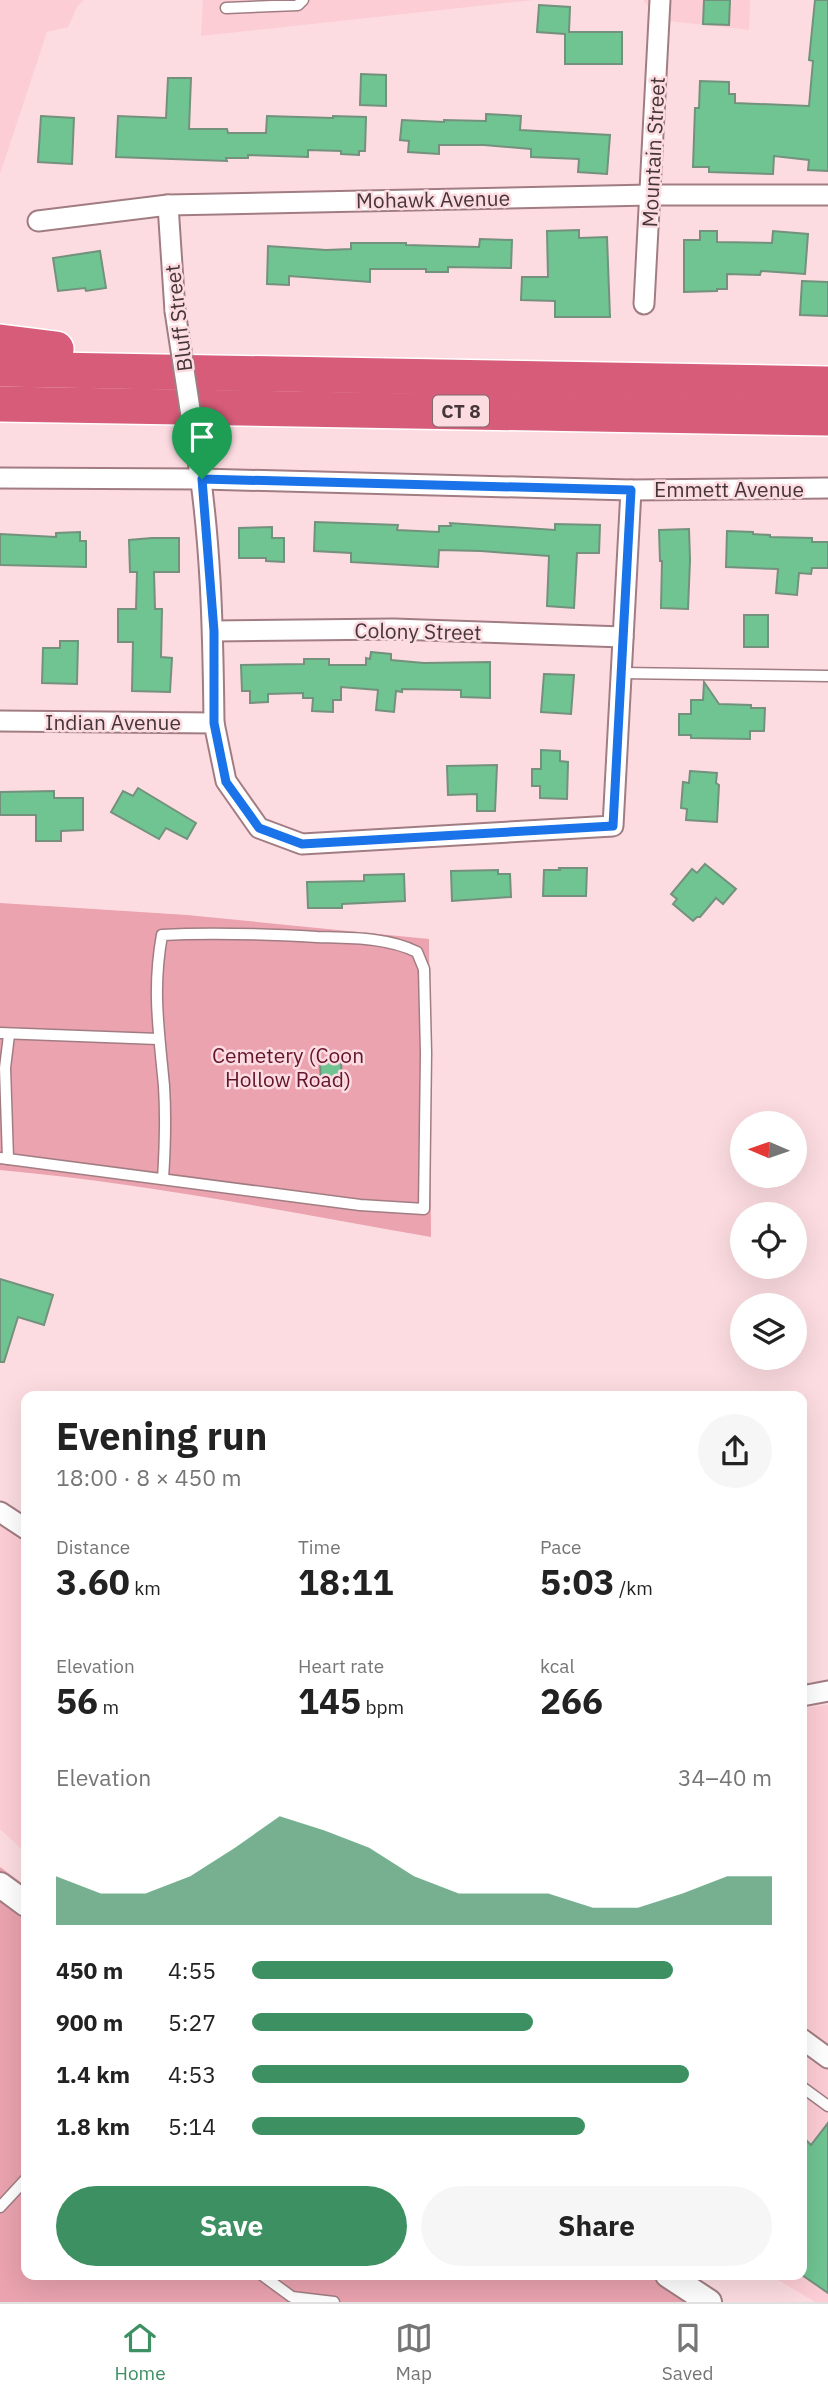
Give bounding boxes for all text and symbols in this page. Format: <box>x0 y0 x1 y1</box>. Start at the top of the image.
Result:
street label: Mountain Street <box>635 76 671 228</box>
street label: Mohawk Avenue <box>356 184 510 214</box>
street label: Bluff Street <box>158 263 198 373</box>
road number: CT 8 <box>433 396 489 426</box>
pin <box>172 407 232 479</box>
icon: arrive <box>183 418 221 456</box>
street label: Emmett Avenue <box>654 475 804 503</box>
street label: Colony Street <box>354 616 482 646</box>
street label: Indian Avenue <box>45 708 181 736</box>
park label: Cemetery (Coon Hollow Road) <box>212 1041 364 1093</box>
north arrow <box>730 1111 807 1188</box>
map controls <box>730 1111 807 1370</box>
button: locate <box>730 1202 807 1279</box>
button: layers <box>730 1293 807 1370</box>
text: Evening run <box>56 1411 267 1460</box>
button: share <box>698 1414 772 1488</box>
text: 18:00 · 8 × 450 m <box>56 1462 242 1492</box>
text: Distance <box>56 1535 130 1559</box>
text: Time <box>298 1535 341 1559</box>
text: Pace <box>540 1535 581 1559</box>
text: 3.60 <box>56 1559 130 1605</box>
text: 18:11 <box>298 1559 394 1605</box>
text: 5:03 <box>540 1559 615 1605</box>
text: km <box>130 1576 161 1600</box>
text: /km <box>615 1576 653 1600</box>
text: Elevation <box>56 1654 135 1678</box>
text: Heart rate <box>298 1654 384 1678</box>
text: kcal <box>540 1654 575 1678</box>
text: 56 <box>56 1678 98 1724</box>
text: 145 <box>298 1678 361 1724</box>
text: 266 <box>540 1678 603 1724</box>
text: m <box>98 1695 119 1719</box>
text: bpm <box>361 1695 404 1719</box>
text: Elevation <box>56 1762 151 1792</box>
text: 34–40 m <box>678 1762 772 1792</box>
text: 450 m <box>56 1955 123 1985</box>
text: 4:55 <box>168 1955 216 1985</box>
text: 900 m <box>56 2007 123 2037</box>
text: 5:27 <box>168 2007 216 2037</box>
text: 1.4 km <box>56 2059 130 2089</box>
text: 4:53 <box>168 2059 216 2089</box>
text: 1.8 km <box>56 2111 130 2141</box>
text: 5:14 <box>168 2111 216 2141</box>
button: Save <box>56 2186 407 2266</box>
button: Share <box>421 2186 772 2266</box>
tab: Home <box>115 2319 166 2385</box>
tab: Map <box>395 2319 433 2385</box>
tab: Saved <box>662 2319 713 2385</box>

